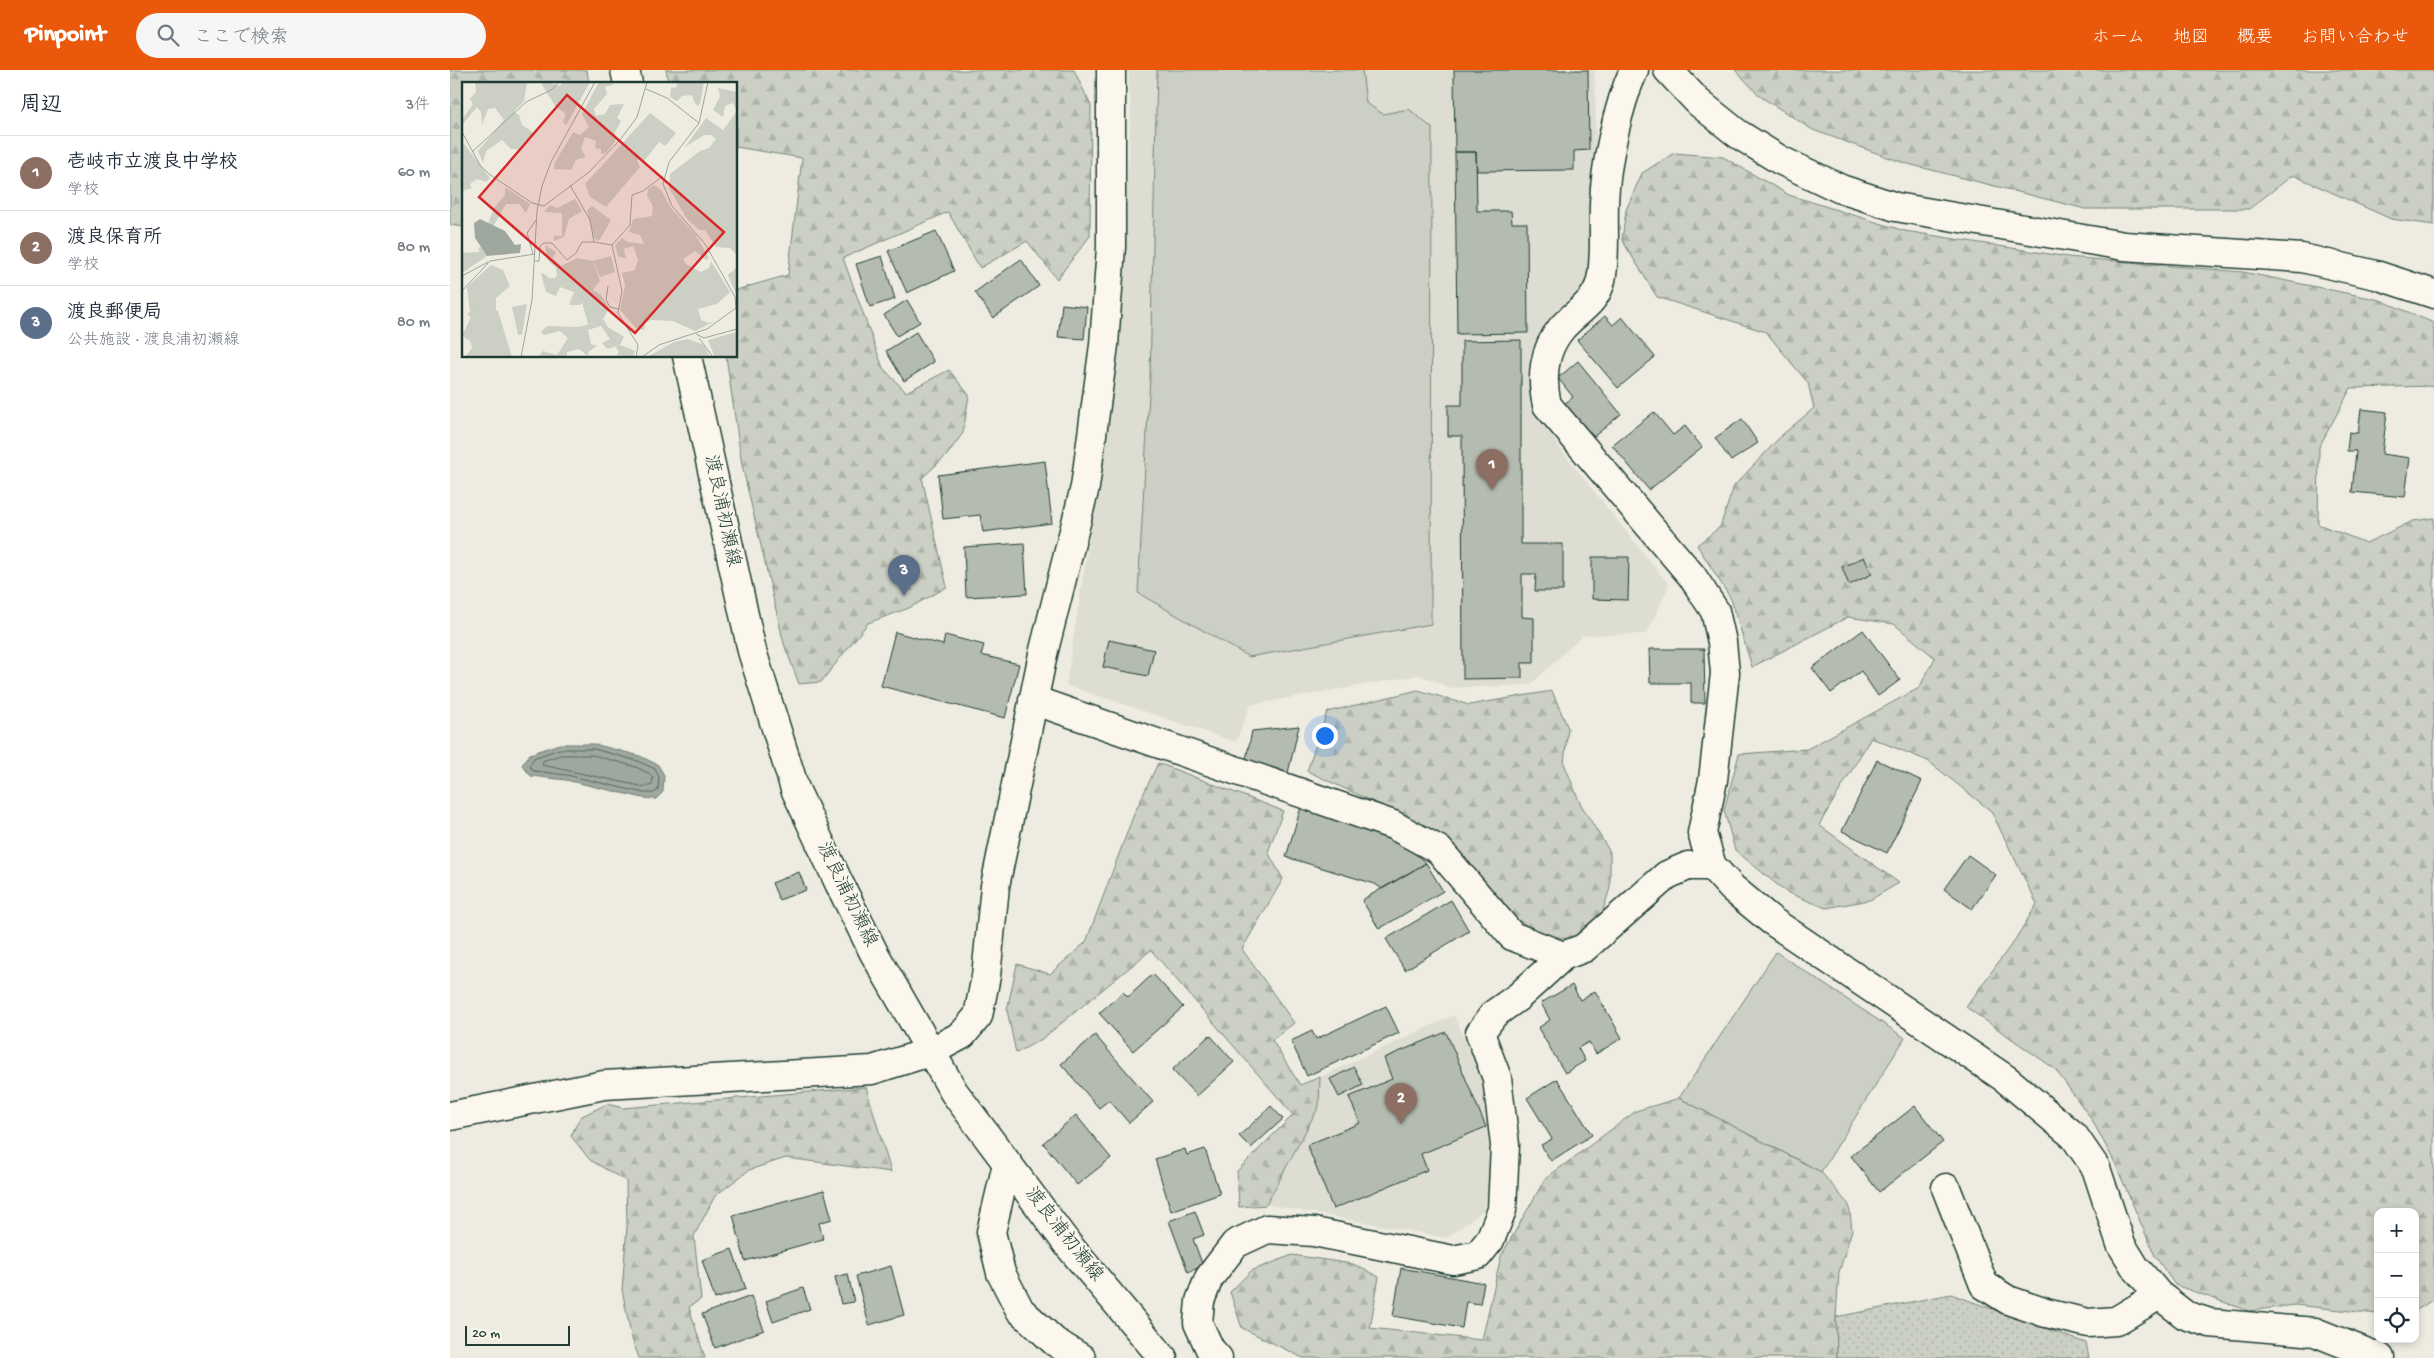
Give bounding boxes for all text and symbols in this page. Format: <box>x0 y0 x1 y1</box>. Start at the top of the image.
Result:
search box <box>136 13 486 58</box>
text: Pinpoint <box>25 21 106 50</box>
icon: search <box>154 21 182 49</box>
text: ここで検索 <box>194 27 289 50</box>
text: ホーム <box>2092 28 2145 49</box>
text: 地図 <box>2173 28 2209 49</box>
text: 概要 <box>2237 28 2273 49</box>
text: お問い合わせ <box>2301 28 2409 49</box>
inset map <box>462 82 738 358</box>
text: 周辺 <box>20 94 62 119</box>
text: 3件 <box>406 97 430 116</box>
text: 壱岐市立渡良中学校 <box>67 152 238 175</box>
text: 1 <box>33 164 39 183</box>
text: 60 m <box>398 164 430 183</box>
text: 学校 <box>67 182 99 201</box>
text: 渡良保育所 <box>67 227 162 250</box>
text: 2 <box>32 239 40 258</box>
text: 80 m <box>397 239 430 258</box>
text: 学校 <box>67 257 99 276</box>
text: 渡良郵便局 <box>67 302 162 325</box>
text: 3 <box>32 314 40 333</box>
text: 80 m <box>397 314 430 333</box>
text: 公共施設 · 渡良浦初瀬線 <box>67 332 240 351</box>
pin: 1 <box>1476 449 1508 490</box>
street label: 渡良浦初瀬線 <box>698 453 745 569</box>
pin: 3 <box>888 555 920 596</box>
your location <box>1312 723 1338 749</box>
street label: 渡良浦初瀬線 <box>811 838 882 951</box>
pin: 2 <box>1385 1083 1417 1124</box>
street label: 渡良浦初瀬線 <box>1019 1182 1108 1287</box>
map controls <box>2374 1208 2419 1343</box>
button: + <box>2374 1208 2419 1253</box>
button: − <box>2374 1253 2419 1298</box>
button: locate <box>2374 1298 2419 1343</box>
scale bar <box>465 1323 570 1346</box>
text: 20 m <box>472 1326 500 1343</box>

